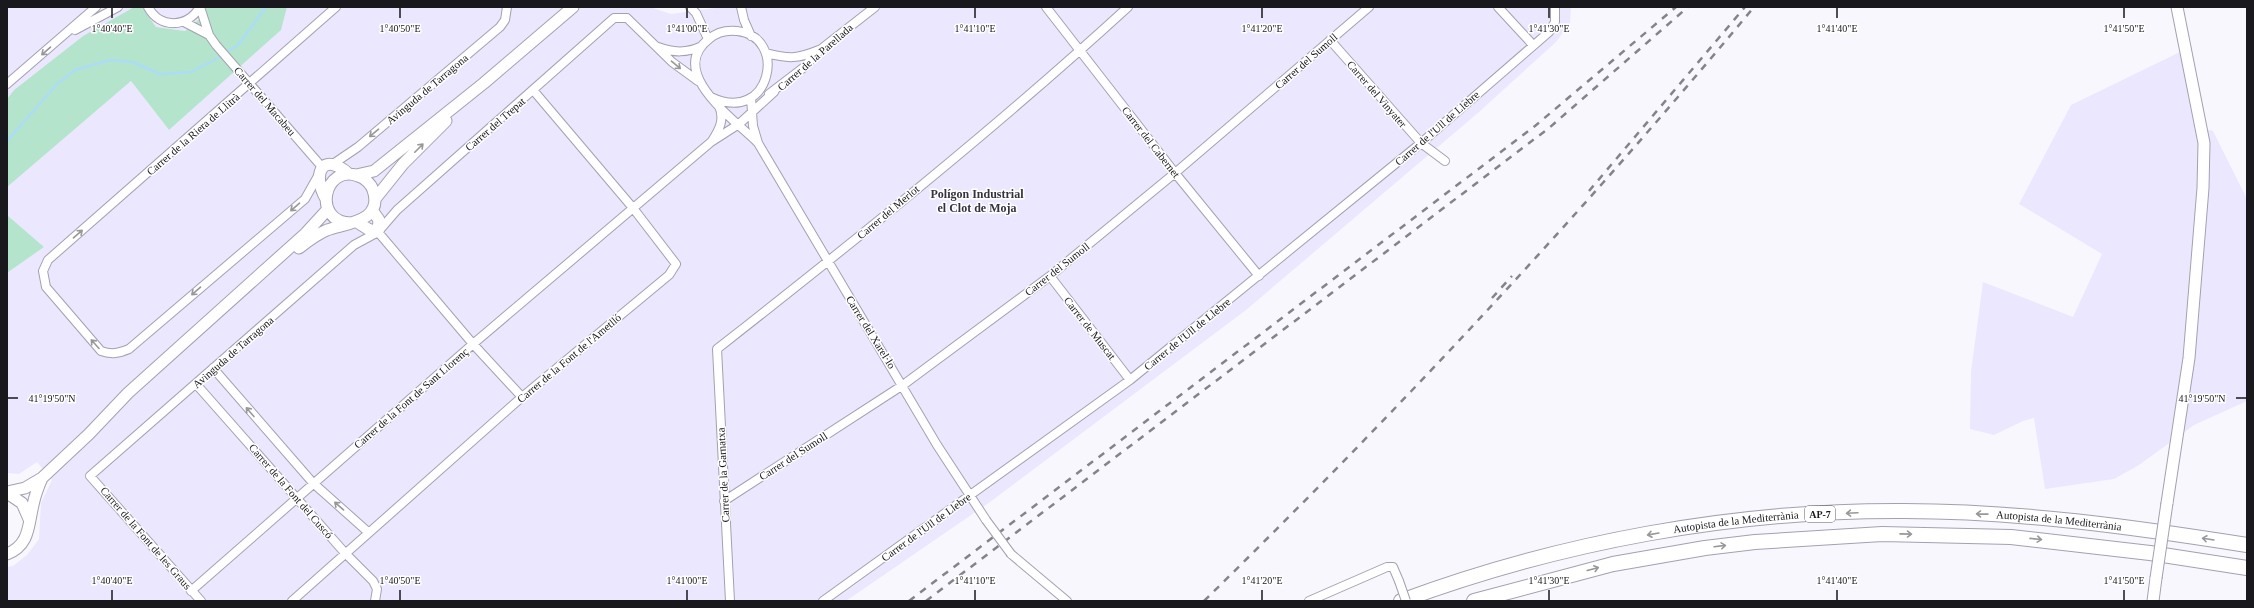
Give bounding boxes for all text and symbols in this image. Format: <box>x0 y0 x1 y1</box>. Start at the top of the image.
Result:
street label: Carrer de la Parellada <box>775 21 855 93</box>
text: 1°40'40"E <box>92 23 133 34</box>
text: 1°40'50"E <box>380 23 421 34</box>
text: 1°41'00"E <box>667 23 708 34</box>
text: 1°41'10"E <box>955 23 996 34</box>
text: 1°41'20"E <box>1242 23 1283 34</box>
text: 1°41'30"E <box>1529 23 1570 34</box>
text: 1°41'40"E <box>1817 23 1858 34</box>
text: 1°41'50"E <box>2104 23 2145 34</box>
street label: Carrer del Sumoll <box>1272 31 1340 91</box>
one-way arrow <box>40 46 51 55</box>
street label: Avinguda de Tarragona <box>384 51 470 127</box>
street label: Carrer del Vinyater <box>1345 58 1410 130</box>
one-way arrow <box>670 61 681 70</box>
street label: Carrer del Macabeu <box>232 64 299 138</box>
street label: Carrer de l'Ull de Llebre <box>1392 88 1482 168</box>
street label: Carrer de la Riera de Llitrà <box>144 90 242 178</box>
street label: Carrer del Trepat <box>463 95 527 153</box>
street label: Carrer del Cabernet <box>1120 104 1182 180</box>
one-way arrow <box>369 129 380 138</box>
one-way arrow <box>414 144 424 153</box>
street label: Carrer del Merlot <box>855 183 921 241</box>
district label: Polígon Industrial el Clot de Moja <box>930 187 1024 215</box>
one-way arrow <box>290 202 300 211</box>
one-way arrow <box>72 230 83 239</box>
street label: Carrer del Sumoll <box>1022 240 1092 298</box>
one-way arrow <box>191 287 202 296</box>
street label: Carrer del Xarel·lo <box>844 293 899 371</box>
street label: Carrer de Muscat <box>1062 294 1118 362</box>
street label: Carrer de l'Ull de Llebre <box>1141 295 1233 373</box>
street label: Carrer de la Font de l'Ametlló <box>515 311 624 405</box>
street label: Avinguda de Tarragona <box>190 314 276 390</box>
one-way arrow <box>90 339 100 349</box>
street label: Carrer de la Font de Sant Llorenç <box>352 345 471 451</box>
text: 41°19'50"N <box>28 393 76 404</box>
text: 41°19'50"N <box>2178 393 2226 404</box>
one-way arrow <box>246 406 255 417</box>
street label: Carrer de la Garnatxa <box>715 427 731 523</box>
street label: Carrer del Sumoll <box>757 430 829 482</box>
street label: Carrer de la Font del Cuscó <box>247 441 336 541</box>
street label: Carrer de la Font de les Graus <box>98 484 194 592</box>
street label: Carrer de l'Ull de Llebre <box>879 490 973 563</box>
one-way arrow <box>334 502 344 511</box>
road number: AP-7 <box>1805 506 1835 522</box>
street label: Autopista de la Mediterrània <box>1996 508 2123 533</box>
street label: Autopista de la Mediterrània <box>1672 509 1799 535</box>
one-way arrow <box>1846 509 1859 516</box>
one-way arrow <box>1976 510 1989 517</box>
one-way arrow <box>1647 530 1660 538</box>
one-way arrow <box>1899 530 1912 538</box>
one-way arrow <box>2202 535 2215 543</box>
one-way arrow <box>2029 536 2042 543</box>
one-way arrow <box>1713 542 1726 550</box>
one-way arrow <box>1586 565 1599 573</box>
text: 1°40'40"E <box>92 575 133 586</box>
text: 1°40'50"E <box>380 575 421 586</box>
text: 1°41'00"E <box>667 575 708 586</box>
text: 1°41'10"E <box>955 575 996 586</box>
text: 1°41'20"E <box>1242 575 1283 586</box>
text: 1°41'30"E <box>1529 575 1570 586</box>
text: 1°41'40"E <box>1817 575 1858 586</box>
text: 1°41'50"E <box>2104 575 2145 586</box>

